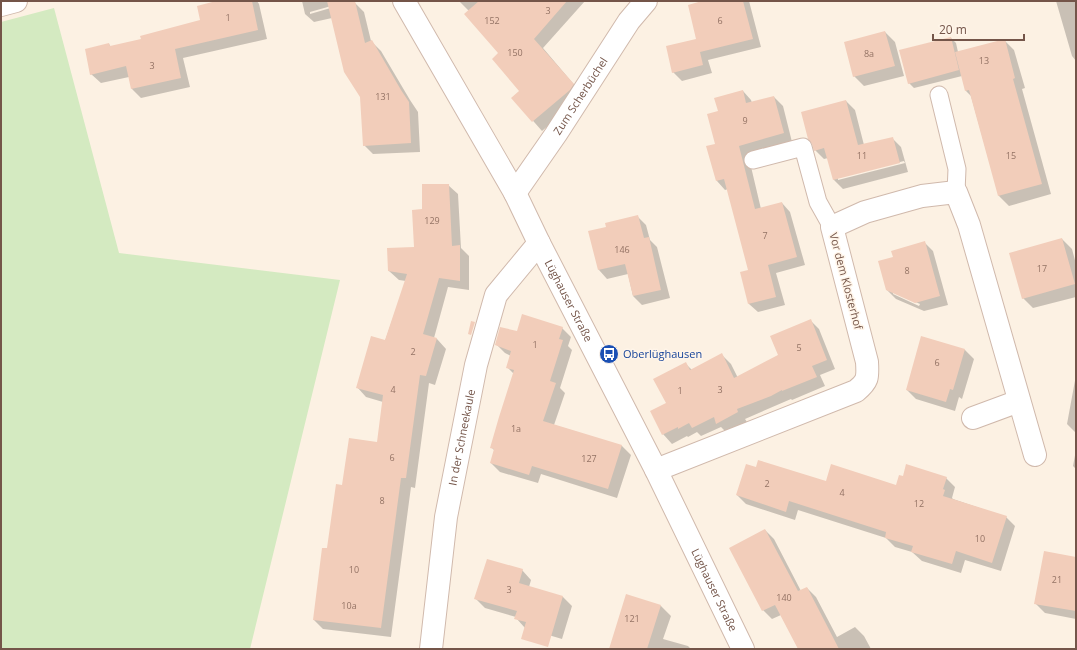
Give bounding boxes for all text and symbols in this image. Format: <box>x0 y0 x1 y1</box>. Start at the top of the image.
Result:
house number: 3 <box>545 4 551 17</box>
house number: 1 <box>225 11 231 24</box>
house number: 152 <box>484 14 500 27</box>
house number: 6 <box>717 14 723 27</box>
scale bar <box>933 16 1024 42</box>
text: 20 m <box>939 21 967 38</box>
house number: 150 <box>507 46 523 59</box>
house number: 8a <box>864 47 874 60</box>
street label: Zum Scherbüchel <box>550 54 611 137</box>
house number: 13 <box>979 54 989 67</box>
house number: 3 <box>149 59 155 72</box>
house number: 131 <box>375 90 391 103</box>
house number: 9 <box>742 114 748 127</box>
house number: 11 <box>857 149 867 162</box>
house number: 15 <box>1006 149 1016 162</box>
house number: 129 <box>424 214 440 227</box>
house number: 7 <box>762 229 768 242</box>
street label: Vor dem Klosterhof <box>826 231 867 332</box>
house number: 146 <box>614 243 630 256</box>
street label: Lüghauser Straße <box>542 257 597 344</box>
house number: 17 <box>1037 262 1047 275</box>
house number: 8 <box>904 264 910 277</box>
house number: 1 <box>532 338 538 351</box>
house number: 5 <box>796 341 802 354</box>
bus stop icon: Oberlüghausen <box>598 343 620 365</box>
house number: 2 <box>410 345 416 358</box>
place label: Oberlüghausen <box>623 346 702 361</box>
house number: 6 <box>934 356 940 369</box>
house number: 4 <box>390 383 396 396</box>
house number: 3 <box>717 383 723 396</box>
house number: 1 <box>677 384 683 397</box>
street label: In der Schneekaule <box>444 388 478 487</box>
house number: 1a <box>511 422 521 435</box>
house number: 6 <box>389 451 395 464</box>
house number: 127 <box>581 452 597 465</box>
house number: 2 <box>764 477 770 490</box>
house number: 4 <box>839 486 845 499</box>
house number: 8 <box>379 494 385 507</box>
house number: 12 <box>914 497 924 510</box>
house number: 10 <box>975 532 985 545</box>
street label: Lüghauser Straße <box>688 546 741 634</box>
house number: 10 <box>349 563 359 576</box>
house number: 21 <box>1052 573 1062 586</box>
house number: 3 <box>506 583 512 596</box>
house number: 140 <box>776 591 792 604</box>
house number: 10a <box>341 599 357 612</box>
house number: 121 <box>624 612 640 625</box>

